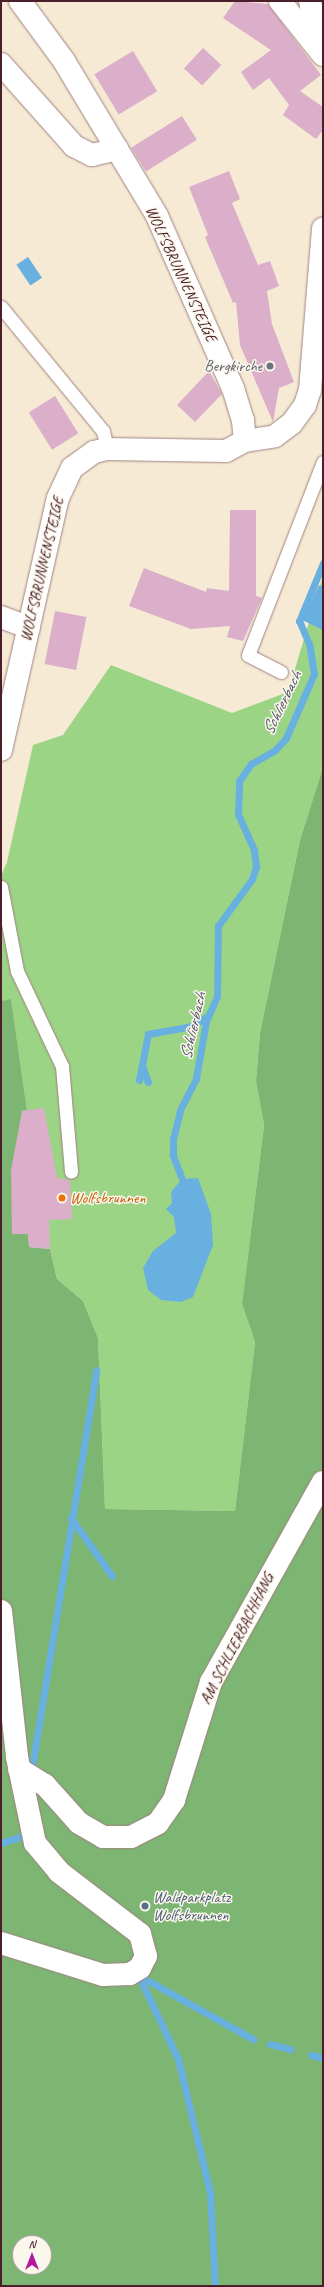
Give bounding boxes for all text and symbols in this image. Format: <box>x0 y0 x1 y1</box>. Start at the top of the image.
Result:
street label: WOLFSBRUNNENSTEIGE <box>141 203 221 345</box>
place label: Bergkirche <box>204 356 262 376</box>
marker: Bergkirche <box>265 361 275 371</box>
street label: WOLFSBRUNNENSTEIGE <box>16 495 68 643</box>
water label: Schlierbach <box>258 668 306 738</box>
water label: Schlierbach <box>175 991 211 1061</box>
place label: Wolfsbrunnen <box>70 1188 145 1208</box>
marker: Wolfsbrunnen <box>57 1193 67 1203</box>
street label: AM SCHLIERBACHHANG <box>196 1570 278 1708</box>
place label: Waldparkplatz Wolfsbrunnen <box>153 1887 230 1925</box>
marker: Waldparkplatz Wolfsbrunnen <box>140 1901 150 1911</box>
north arrow <box>12 2235 52 2275</box>
text: N <box>29 2237 35 2251</box>

